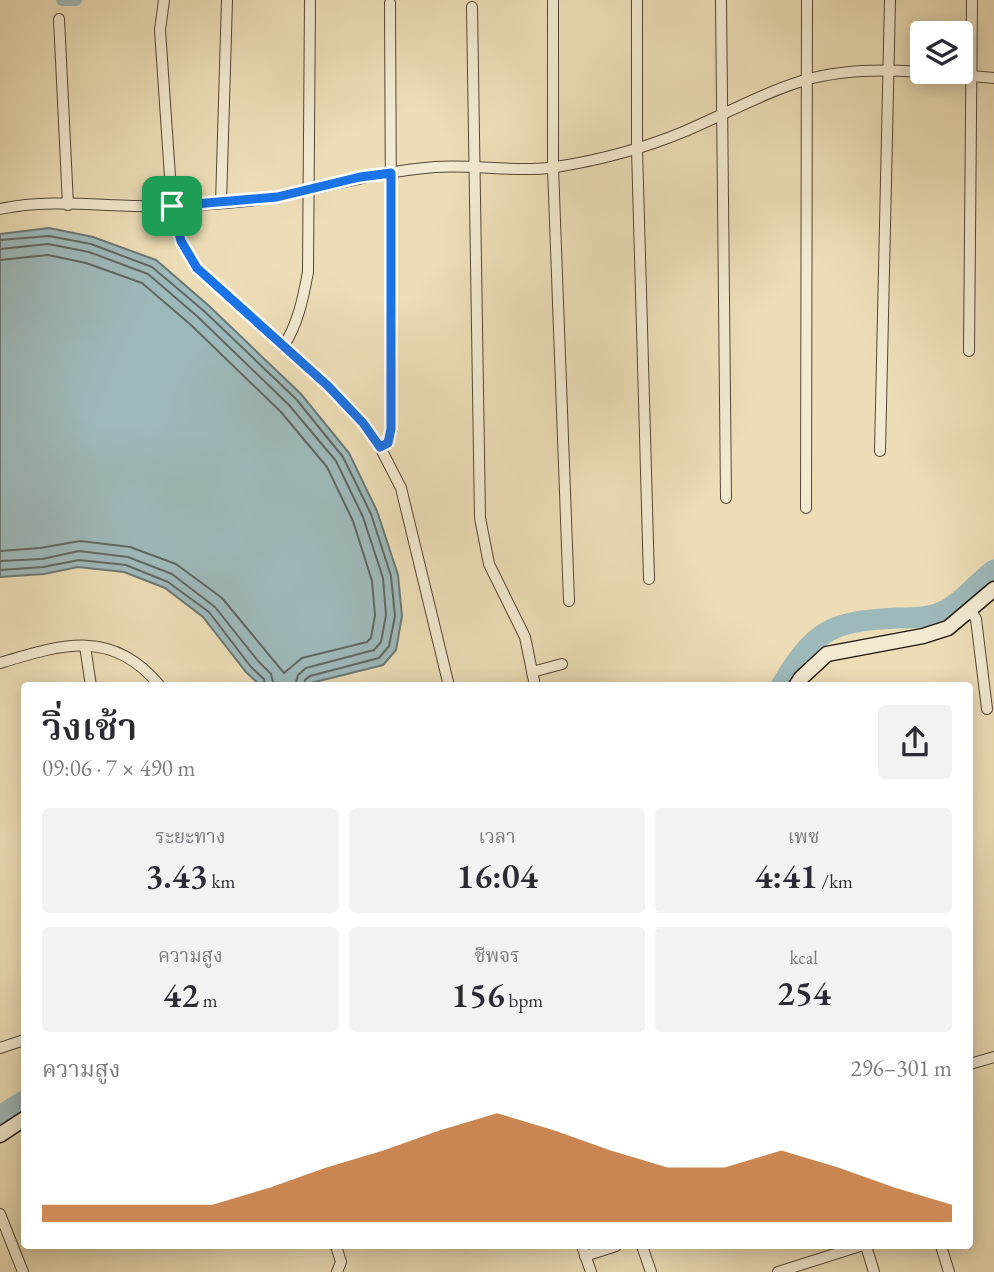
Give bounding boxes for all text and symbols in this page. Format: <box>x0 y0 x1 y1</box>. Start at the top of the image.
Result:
map controls <box>910 21 973 84</box>
button: layers <box>910 21 973 84</box>
pin <box>142 176 202 236</box>
icon: arrive <box>153 187 191 225</box>
text: วิ่งเช้า <box>42 702 137 751</box>
button: share <box>878 705 952 779</box>
text: 09:06 · 7 × 490 m <box>42 753 195 783</box>
text: ระยะทาง <box>155 824 225 849</box>
text: เวลา <box>478 824 516 849</box>
text: เพซ <box>788 824 820 849</box>
text: 3.43 <box>145 853 208 898</box>
text: 16:04 <box>456 853 538 898</box>
text: 4:41 <box>754 853 818 898</box>
text: km <box>208 869 235 894</box>
text: /km <box>818 869 853 894</box>
text: ความสูง <box>158 943 223 968</box>
text: ชีพจร <box>474 943 520 968</box>
text: kcal <box>789 945 818 970</box>
text: 254 <box>777 970 831 1015</box>
text: 42 <box>163 972 199 1017</box>
text: 156 <box>451 972 505 1017</box>
text: m <box>199 988 218 1013</box>
text: bpm <box>505 988 543 1013</box>
text: 296–301 m <box>851 1053 952 1083</box>
text: ความสูง <box>42 1054 120 1084</box>

